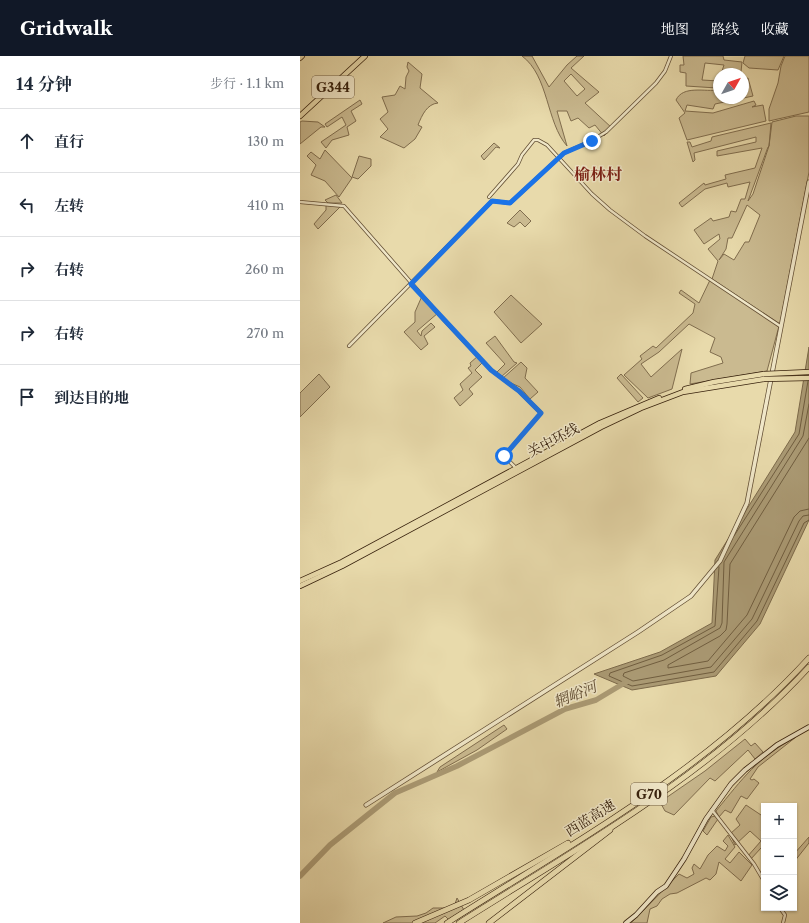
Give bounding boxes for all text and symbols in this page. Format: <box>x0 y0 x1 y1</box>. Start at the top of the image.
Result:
text: Gridwalk <box>20 17 113 40</box>
text: 地图 <box>661 20 689 38</box>
text: 路线 <box>711 20 739 38</box>
text: 收藏 <box>761 20 789 38</box>
north arrow <box>713 68 749 104</box>
text: 14 分钟 <box>16 74 72 94</box>
text: 步行 · 1.1 km <box>210 75 284 91</box>
road number: G344 <box>312 76 354 98</box>
icon: ahead <box>16 130 38 152</box>
text: 直行 <box>54 132 84 151</box>
route end <box>583 132 601 150</box>
text: 130 m <box>248 133 284 149</box>
district label: 榆林村 <box>574 164 622 184</box>
icon: left <box>16 194 38 216</box>
text: 左转 <box>54 196 84 215</box>
text: 410 m <box>247 197 284 213</box>
icon: right <box>16 258 38 280</box>
text: 右转 <box>54 260 84 279</box>
text: 260 m <box>245 261 284 277</box>
icon: right <box>16 322 38 344</box>
text: 右转 <box>54 324 84 343</box>
text: 270 m <box>246 325 284 341</box>
icon: arrive <box>16 386 38 408</box>
text: 到达目的地 <box>54 388 129 407</box>
street label: 关中环线 <box>524 419 582 461</box>
route start <box>495 447 513 465</box>
water label: 辋峪河 <box>551 676 602 711</box>
road number: G70 <box>631 783 667 805</box>
street label: 西蓝高速 <box>561 796 619 840</box>
map controls <box>761 803 797 911</box>
button: + <box>761 803 797 839</box>
button: − <box>761 839 797 875</box>
button: layers <box>761 875 797 911</box>

